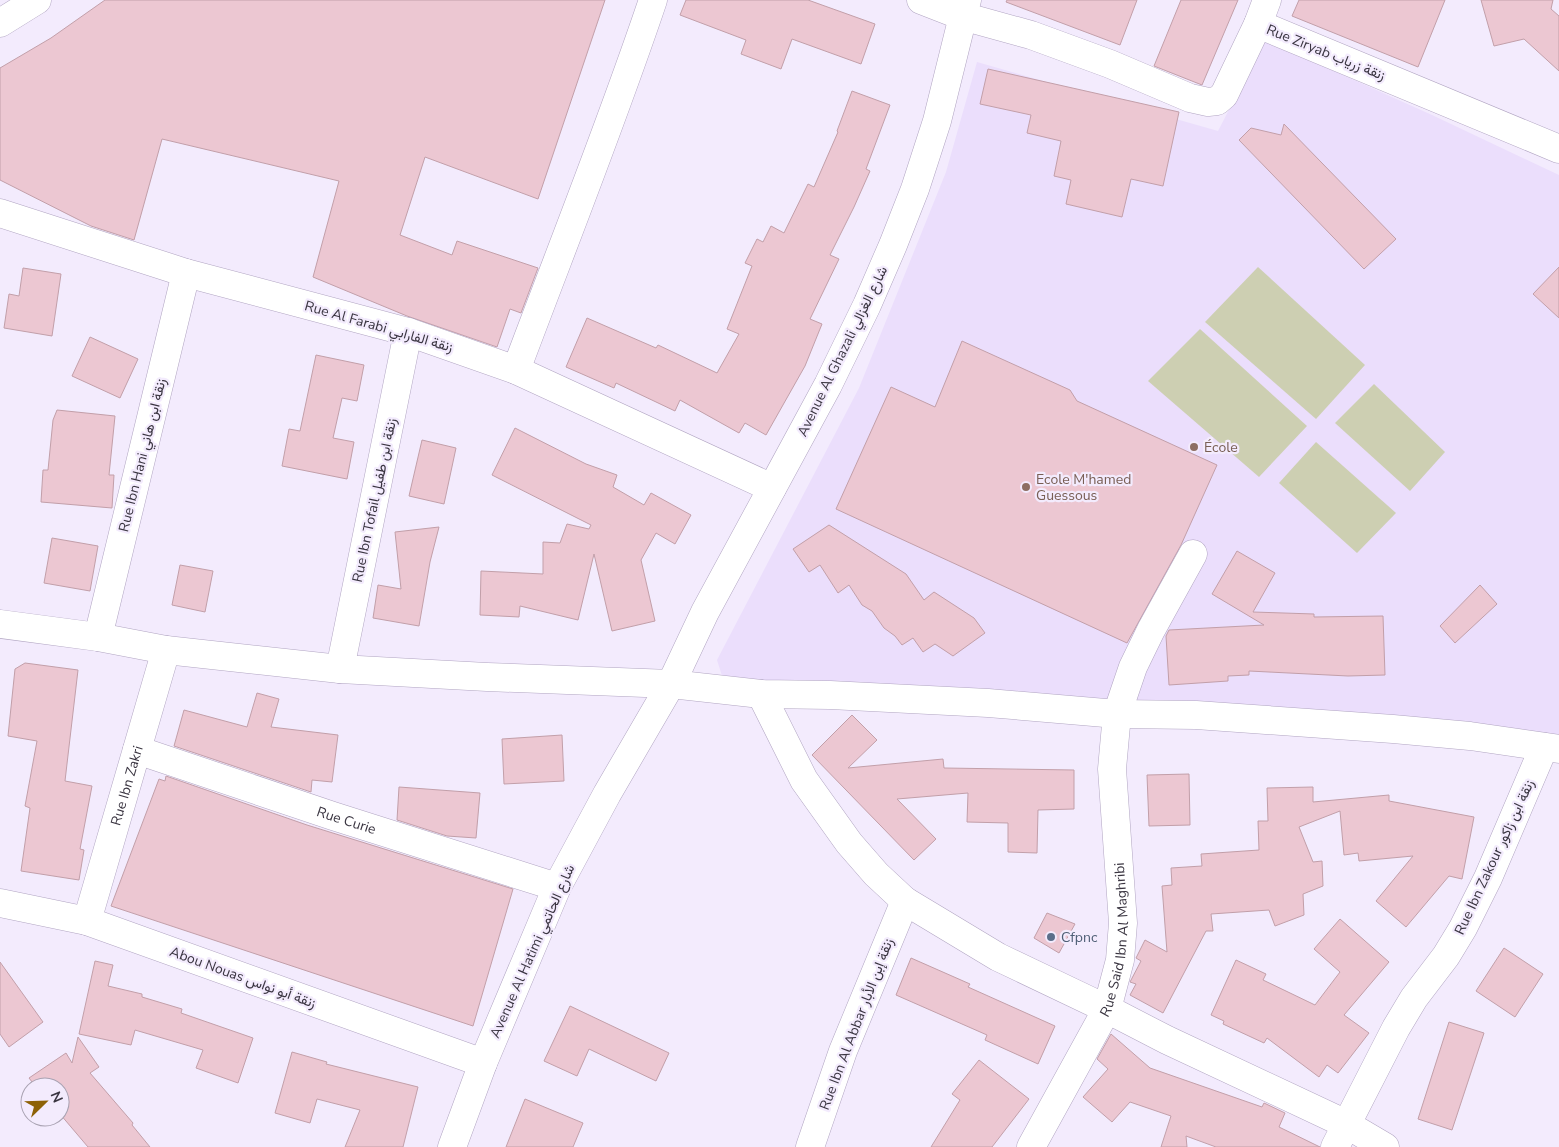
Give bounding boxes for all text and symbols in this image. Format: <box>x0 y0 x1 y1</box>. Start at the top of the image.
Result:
street label: Rue Ziryab زنقة زرياب <box>1264 20 1388 85</box>
street label: Avenue Al Ghazali شارع الغزالي <box>793 263 894 440</box>
street label: Rue Al Farabi زنقة الفارابي <box>302 296 455 359</box>
street label: Rue Ibn Hani زنقة ابن هاني <box>114 376 173 534</box>
street label: Rue Ibn Tofail زنقة ابن طفيل <box>348 416 401 584</box>
place label: École <box>1204 438 1238 457</box>
marker: École <box>1188 441 1200 453</box>
place label: Ecole M'hamed Guessous <box>1036 470 1131 505</box>
marker: Ecole M'hamed Guessous <box>1020 481 1032 493</box>
street label: Rue Ibn Zakri <box>106 744 148 828</box>
street label: Rue Ibn Zakour زنقة ابن زاكور <box>1450 776 1539 938</box>
street label: Rue Curie <box>314 802 378 839</box>
street label: Avenue Al Hatimi شارع الحاتمي <box>486 861 581 1042</box>
street label: Rue Said Ibn Al Maghribi <box>1095 862 1133 1020</box>
place label: Cfpnc <box>1061 928 1098 947</box>
marker: Cfpnc <box>1045 931 1057 943</box>
street label: Rue Ibn Al Abbar زنقة إبن الأبار <box>815 935 898 1113</box>
street label: Abou Nouas زنقة أبو نواس <box>167 942 319 1013</box>
north arrow <box>20 1077 70 1127</box>
text: N <box>46 1089 67 1106</box>

